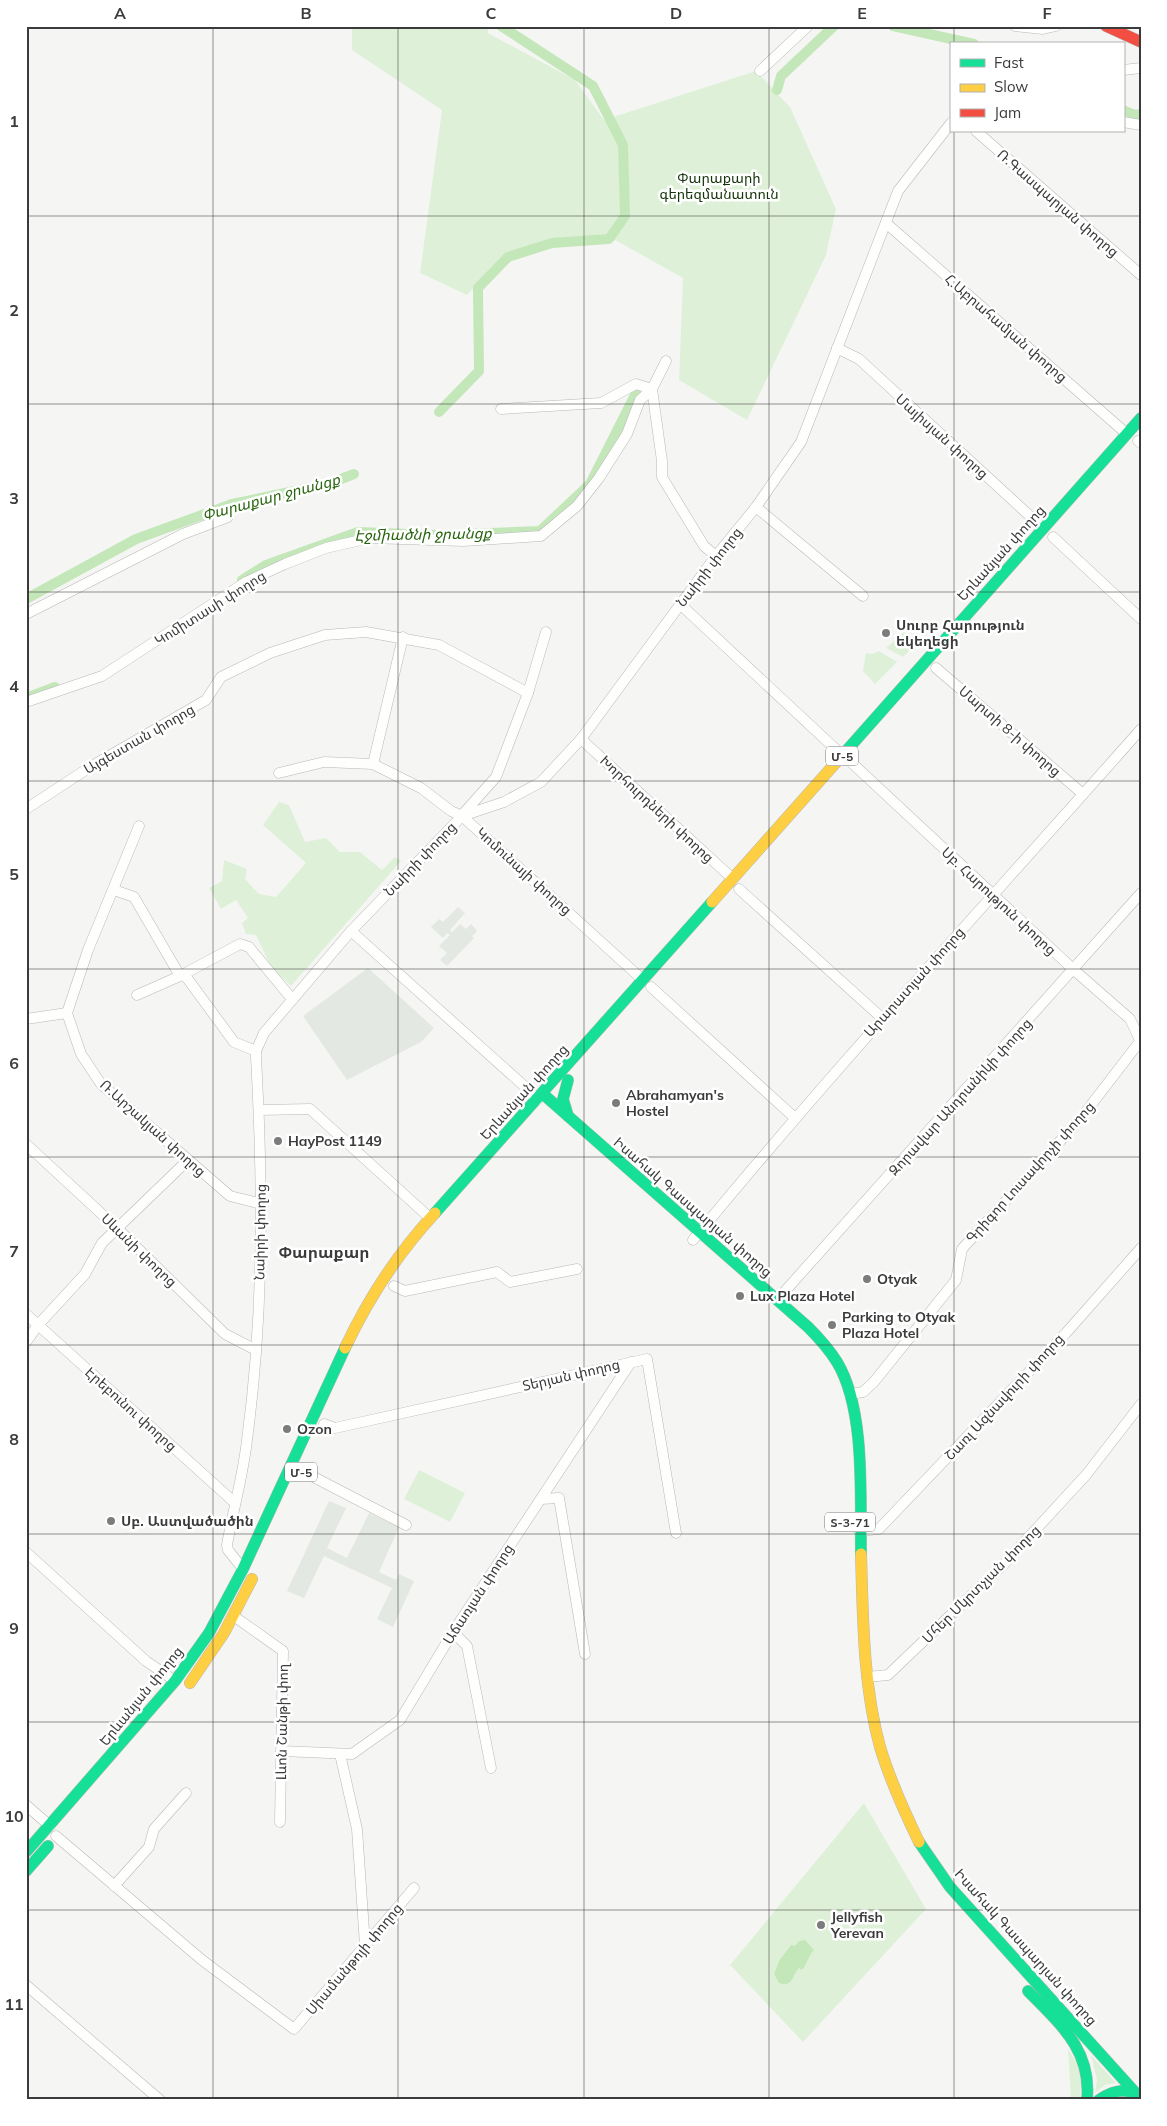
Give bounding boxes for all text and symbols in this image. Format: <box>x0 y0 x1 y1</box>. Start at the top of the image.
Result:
text: A <box>114 3 126 23</box>
text: B <box>300 3 312 23</box>
text: C <box>486 3 497 23</box>
text: D <box>670 3 682 23</box>
text: E <box>857 3 867 23</box>
text: F <box>1042 3 1052 23</box>
legend <box>950 42 1124 132</box>
text: Fast <box>994 53 1024 72</box>
text: Slow <box>994 77 1028 96</box>
text: Jam <box>994 103 1021 122</box>
text: 1 <box>9 111 19 131</box>
street label: Ռ.Գասպարյան փողոց <box>994 145 1122 261</box>
park label: Փարաքարի գերեզմանատուն <box>659 169 779 203</box>
street label: Հ.Աբրահամյան փողոց <box>941 270 1071 386</box>
text: 2 <box>9 300 19 320</box>
street label: Մայիսյան փողոց <box>892 390 992 482</box>
water label: Փարաքար ջրանցք <box>200 469 343 525</box>
text: 3 <box>9 488 19 508</box>
street label: Երևանյան փողոց <box>953 501 1049 605</box>
water label: Էջմիածնի ջրանցք <box>354 523 493 545</box>
street label: Նաիրի փողոց <box>672 523 746 611</box>
street label: Կոմիտասի փողոց <box>151 567 269 649</box>
place label: Սուրբ Հարություն եկեղեցի <box>896 616 1025 650</box>
marker: Սուրբ Հարություն եկեղեցի <box>880 627 892 639</box>
text: 4 <box>9 676 19 696</box>
street label: Մարտի 8-ի փողոց <box>955 682 1065 780</box>
street label: Այգեստան փողոց <box>80 700 198 778</box>
road number: Մ-5 <box>826 746 858 766</box>
street label: Խորհուրդների փողոց <box>596 751 718 867</box>
street label: Նաիրի փողոց <box>380 818 460 900</box>
street label: Կոմունայի փողոց <box>472 823 576 919</box>
street label: Սբ. Հարություն փողոց <box>938 843 1060 959</box>
text: 5 <box>9 864 19 884</box>
street label: Արարատյան փողոց <box>860 923 968 1041</box>
street label: Զորավար Անդրանիկի փողոց <box>884 1015 1036 1179</box>
street label: Երևանյան փողոց <box>476 1040 572 1144</box>
text: 6 <box>9 1053 19 1073</box>
street label: Ռ.Արշակյան փողոց <box>96 1076 210 1180</box>
place label: Abrahamyan's Hostel <box>626 1086 724 1120</box>
marker: Abrahamyan's Hostel <box>610 1097 622 1109</box>
street label: Գրիգոր Լուսավորչի փողոց <box>962 1098 1098 1246</box>
place label: HayPost 1149 <box>288 1132 382 1150</box>
street label: Իսահակ Գասպարյան փողոց <box>610 1133 776 1281</box>
marker: HayPost 1149 <box>272 1135 284 1147</box>
street label: Նաիրի փողոց <box>250 1184 270 1280</box>
street label: Սևանի փողոց <box>97 1209 181 1291</box>
text: 7 <box>9 1241 19 1261</box>
district label: Փարաքար <box>279 1242 369 1262</box>
place label: Otyak <box>877 1270 918 1288</box>
marker: Otyak <box>861 1273 873 1285</box>
place label: Lux Plaza Hotel <box>750 1287 855 1305</box>
marker: Lux Plaza Hotel <box>734 1290 746 1302</box>
place label: Parking to Otyak Plaza Hotel <box>842 1308 955 1342</box>
marker: Parking to Otyak Plaza Hotel <box>826 1319 838 1331</box>
street label: Շառլ Ազնավուրի փողոց <box>941 1330 1067 1464</box>
street label: Տերյան փողոց <box>520 1355 622 1395</box>
street label: Էրեբունու փողոց <box>81 1363 181 1455</box>
place label: Ozon <box>297 1420 332 1438</box>
marker: Ozon <box>281 1423 293 1435</box>
text: 8 <box>9 1429 19 1449</box>
road number: Մ-5 <box>285 1462 317 1481</box>
place label: Սբ. Աստվածածին <box>121 1512 254 1530</box>
road number: Տ-3-71 <box>825 1512 875 1531</box>
marker: Սբ. Աստվածածին <box>105 1515 117 1527</box>
street label: Մհեր Մկրտչյան փողոց <box>918 1521 1044 1647</box>
street label: Աճառյան փողոց <box>439 1540 517 1648</box>
text: 9 <box>9 1618 19 1638</box>
street label: Երևանյան փողոց <box>95 1643 187 1749</box>
street label: Լևոն Շանթի փող <box>272 1663 292 1780</box>
text: 10 <box>4 1806 24 1826</box>
street label: Իսահակ Գասպարյան փողոց <box>951 1865 1101 2029</box>
street label: Սիամանթոյի փողոց <box>302 1899 406 2019</box>
place label: Jellyfish Yerevan <box>830 1908 884 1942</box>
marker: Jellyfish Yerevan <box>815 1919 827 1931</box>
text: 11 <box>4 1994 24 2014</box>

